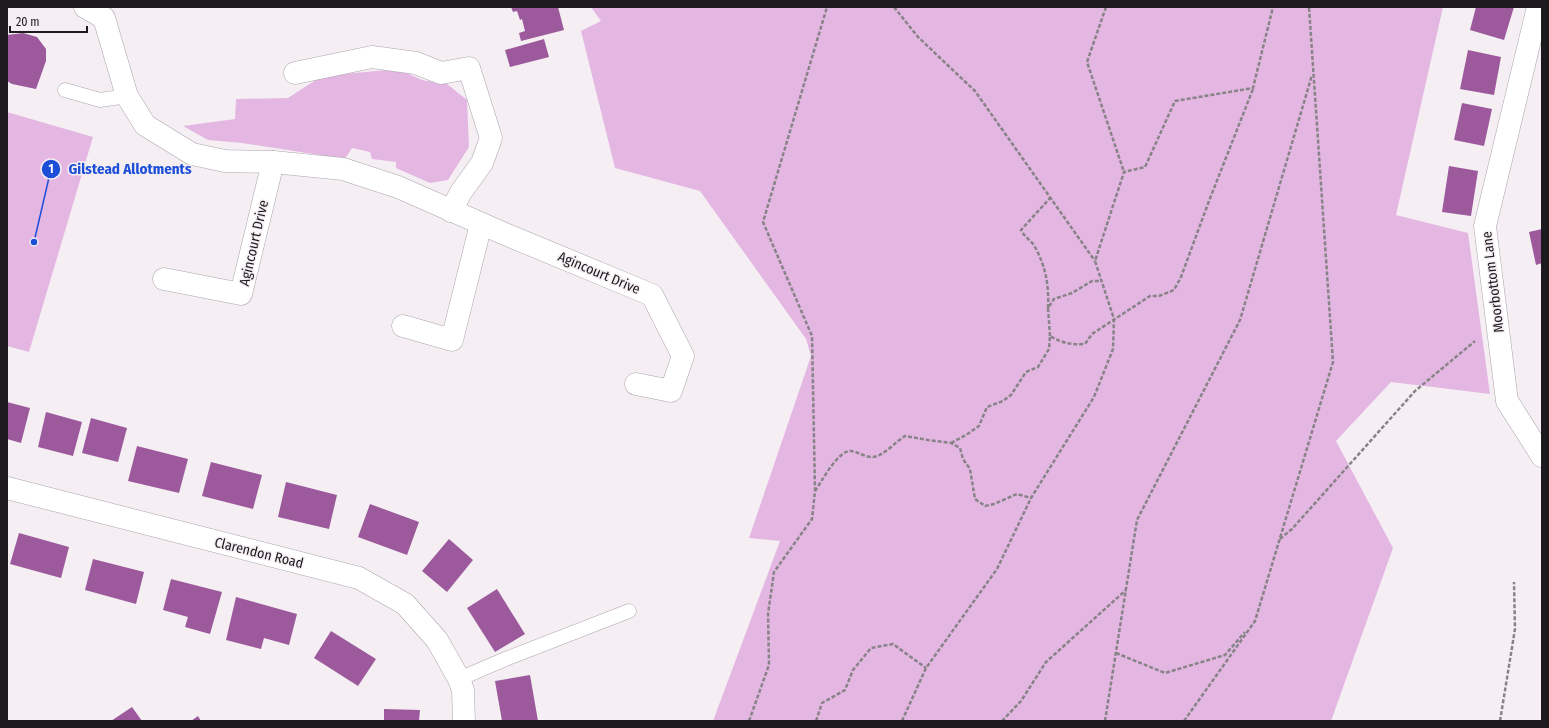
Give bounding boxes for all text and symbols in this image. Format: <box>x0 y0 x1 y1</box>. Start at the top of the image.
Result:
scale bar <box>10 8 87 34</box>
text: 20 m <box>16 15 40 29</box>
callout: Gilstead Allotments <box>41 155 200 182</box>
text: Gilstead Allotments <box>69 160 192 178</box>
text: 1 <box>48 162 54 176</box>
street label: Agincourt Drive <box>236 198 272 288</box>
street label: Moorbottom Lane <box>1478 230 1508 334</box>
street label: Agincourt Drive <box>555 248 643 298</box>
street label: Clarendon Road <box>213 534 305 572</box>

